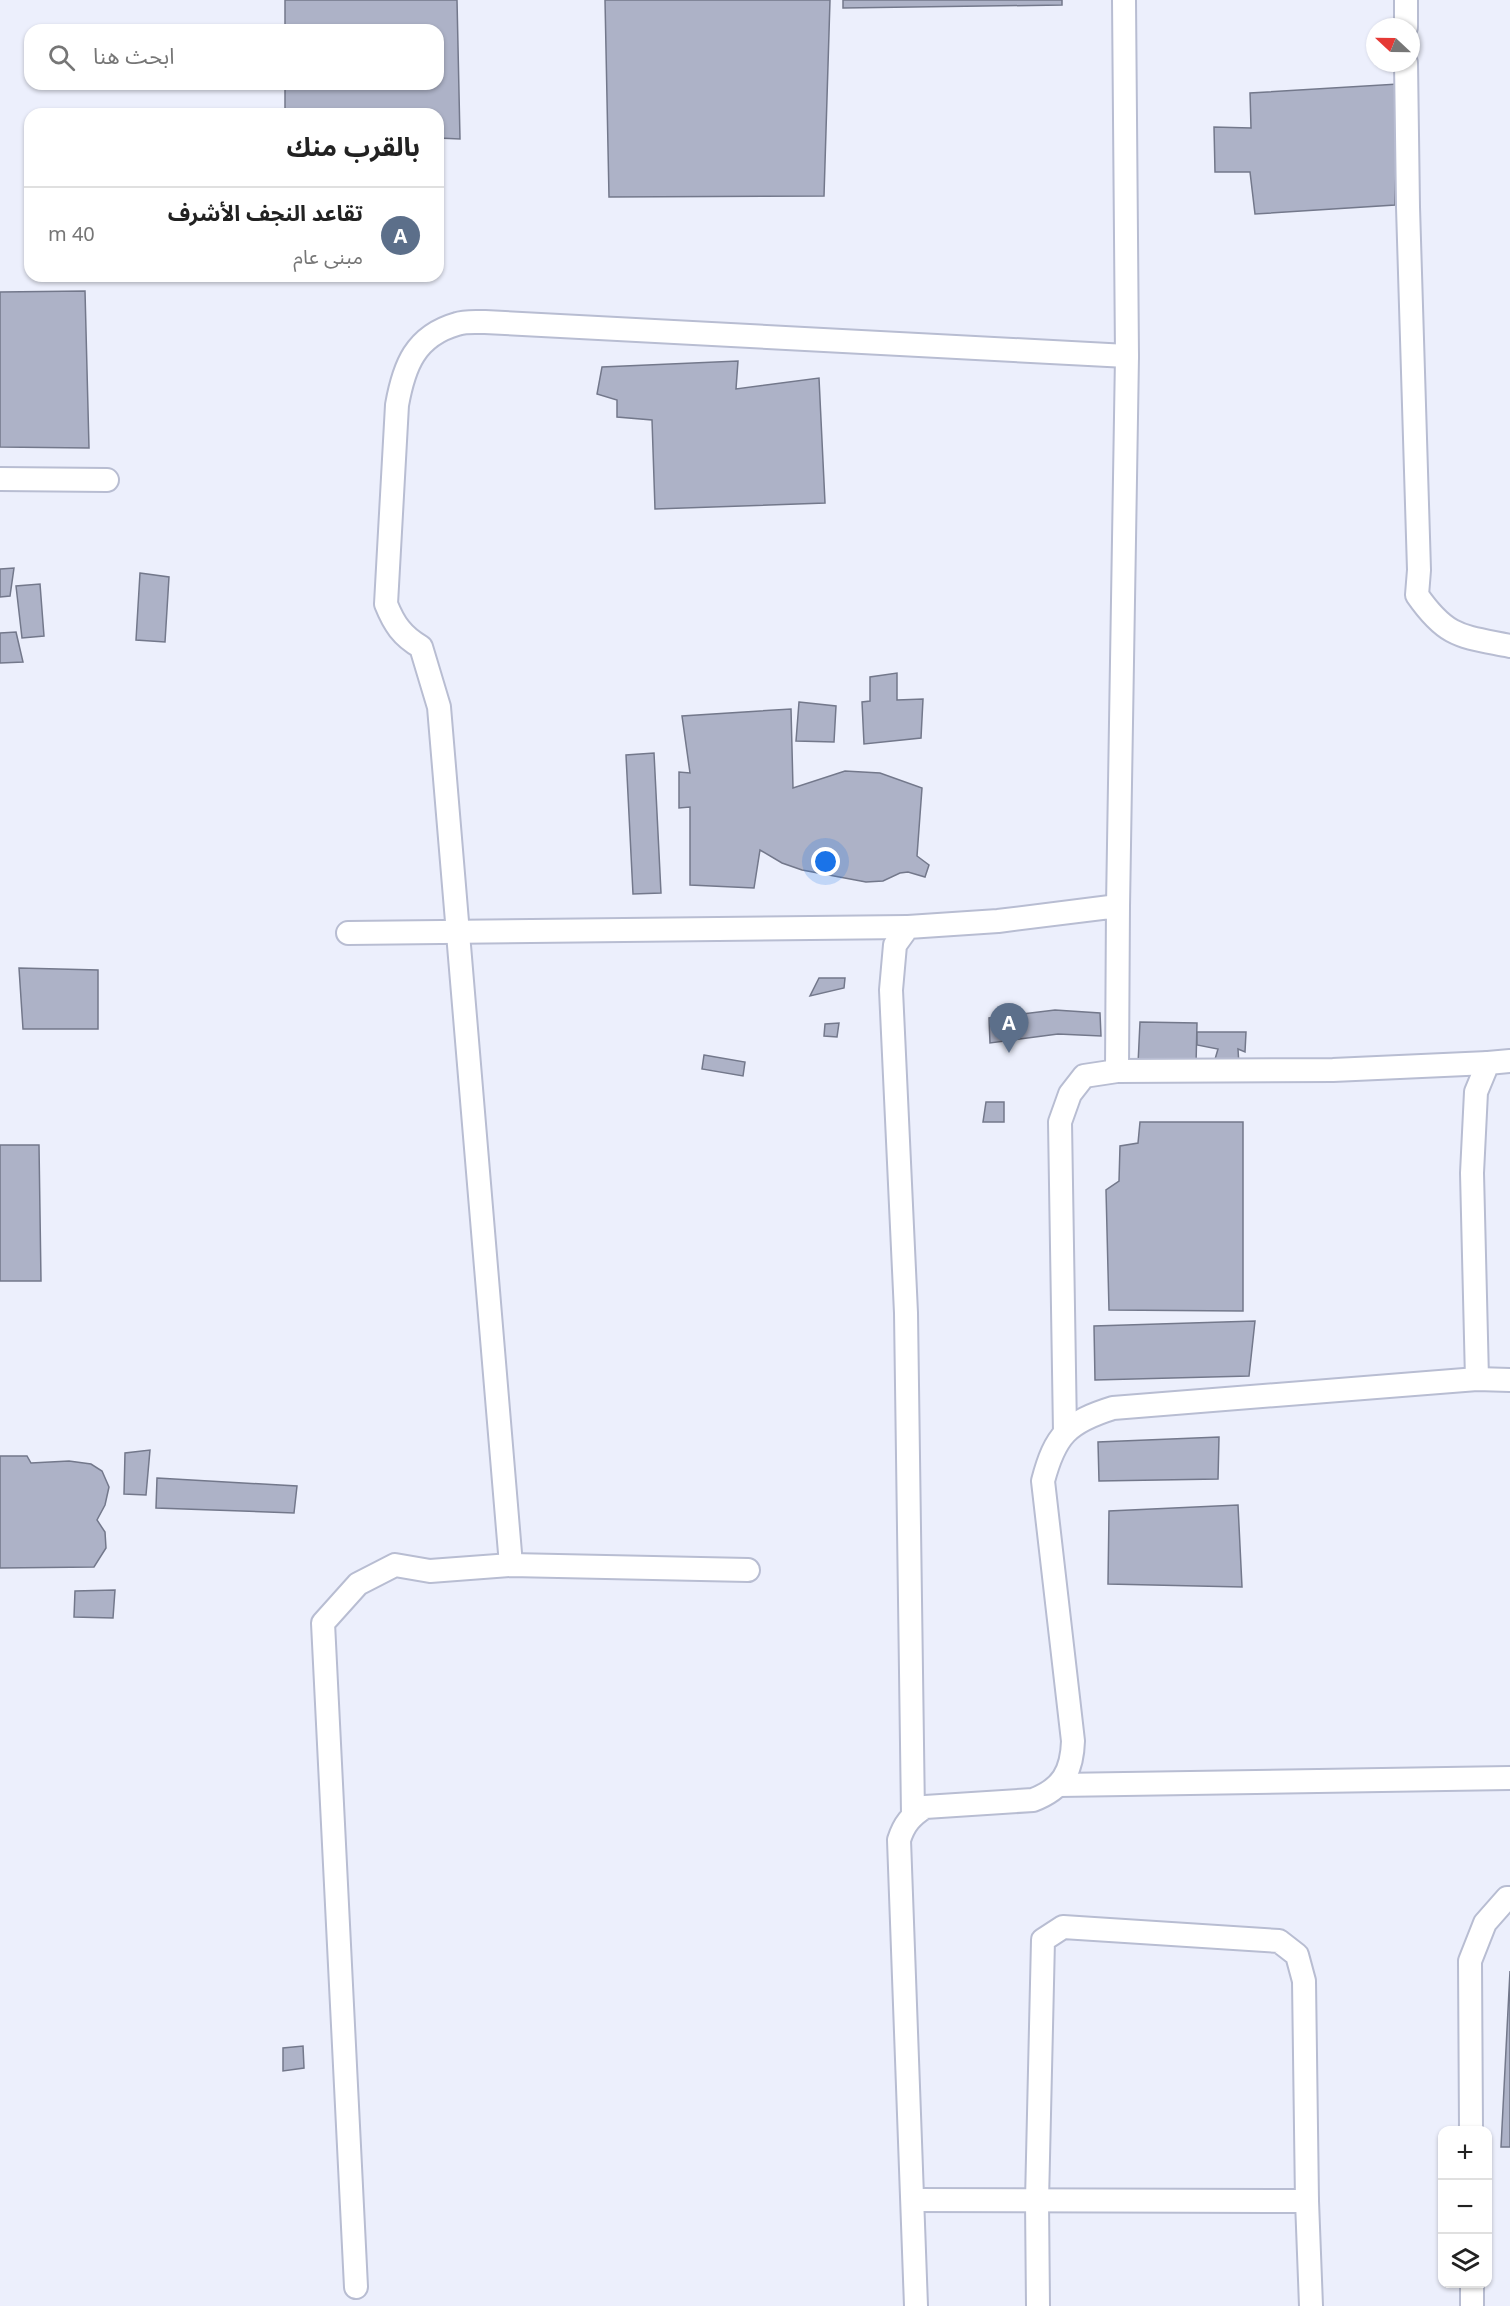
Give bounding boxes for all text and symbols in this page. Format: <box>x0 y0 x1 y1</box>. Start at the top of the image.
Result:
north arrow <box>1366 18 1420 72</box>
search box <box>24 24 444 90</box>
text: ابحث هنا <box>93 34 175 80</box>
icon: search <box>45 41 78 74</box>
text: بالقرب منك <box>286 120 420 175</box>
text: تقاعد النجف الأشرف <box>168 191 363 237</box>
text: 40 m <box>48 214 95 256</box>
text: A <box>394 216 407 258</box>
text: مبنى عام <box>293 237 363 279</box>
your location <box>811 847 840 876</box>
pin: A <box>990 1004 1028 1053</box>
map controls <box>1438 2126 1492 2288</box>
button: + <box>1438 2126 1492 2180</box>
button: − <box>1438 2180 1492 2234</box>
button: layers <box>1438 2234 1492 2288</box>

